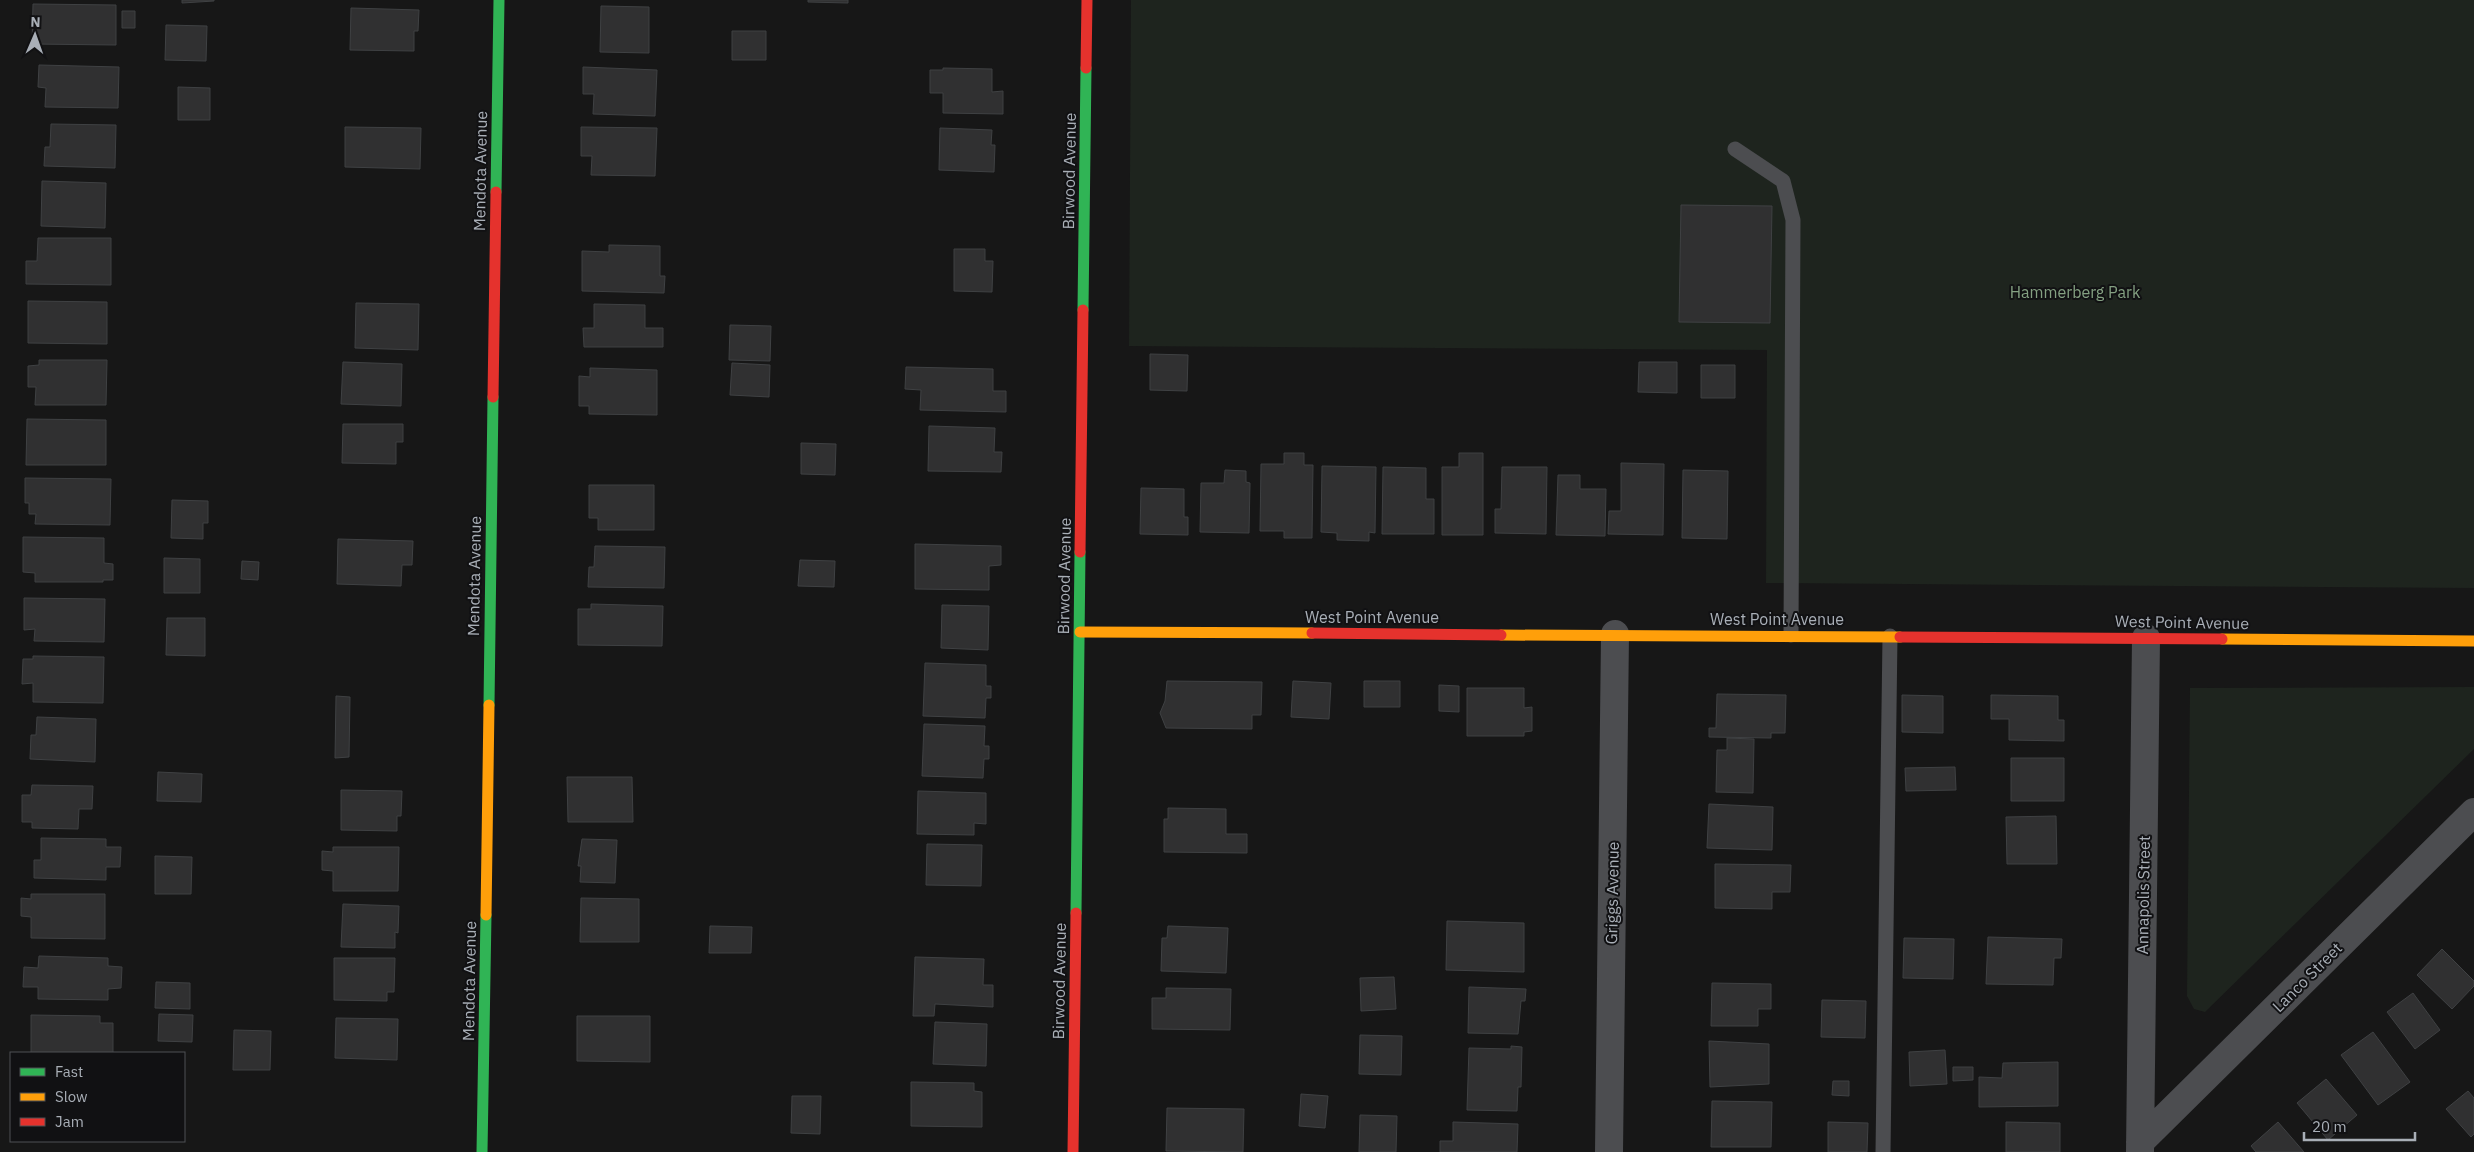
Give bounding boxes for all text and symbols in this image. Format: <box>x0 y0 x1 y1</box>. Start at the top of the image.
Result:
north arrow <box>10 10 60 60</box>
text: N <box>30 13 41 31</box>
street label: Mendota Avenue <box>469 110 491 231</box>
street label: Birwood Avenue <box>1058 112 1080 230</box>
park label: Hammerberg Park <box>2010 282 2141 302</box>
street label: Mendota Avenue <box>463 515 485 636</box>
street label: Birwood Avenue <box>1053 517 1075 635</box>
street label: West Point Avenue <box>1305 607 1439 627</box>
street label: West Point Avenue <box>1710 609 1844 629</box>
street label: West Point Avenue <box>2115 611 2249 633</box>
street label: Annapolis Street <box>2132 835 2154 955</box>
street label: Griggs Avenue <box>1601 841 1623 945</box>
street label: Mendota Avenue <box>458 920 480 1041</box>
street label: Birwood Avenue <box>1048 922 1070 1040</box>
street label: Lanco Street <box>2268 938 2346 1016</box>
legend <box>10 1052 185 1142</box>
text: Fast <box>55 1062 83 1081</box>
text: Slow <box>55 1087 88 1106</box>
scale bar <box>2304 1110 2415 1142</box>
text: Jam <box>55 1112 84 1131</box>
text: 20 m <box>2312 1117 2347 1136</box>

